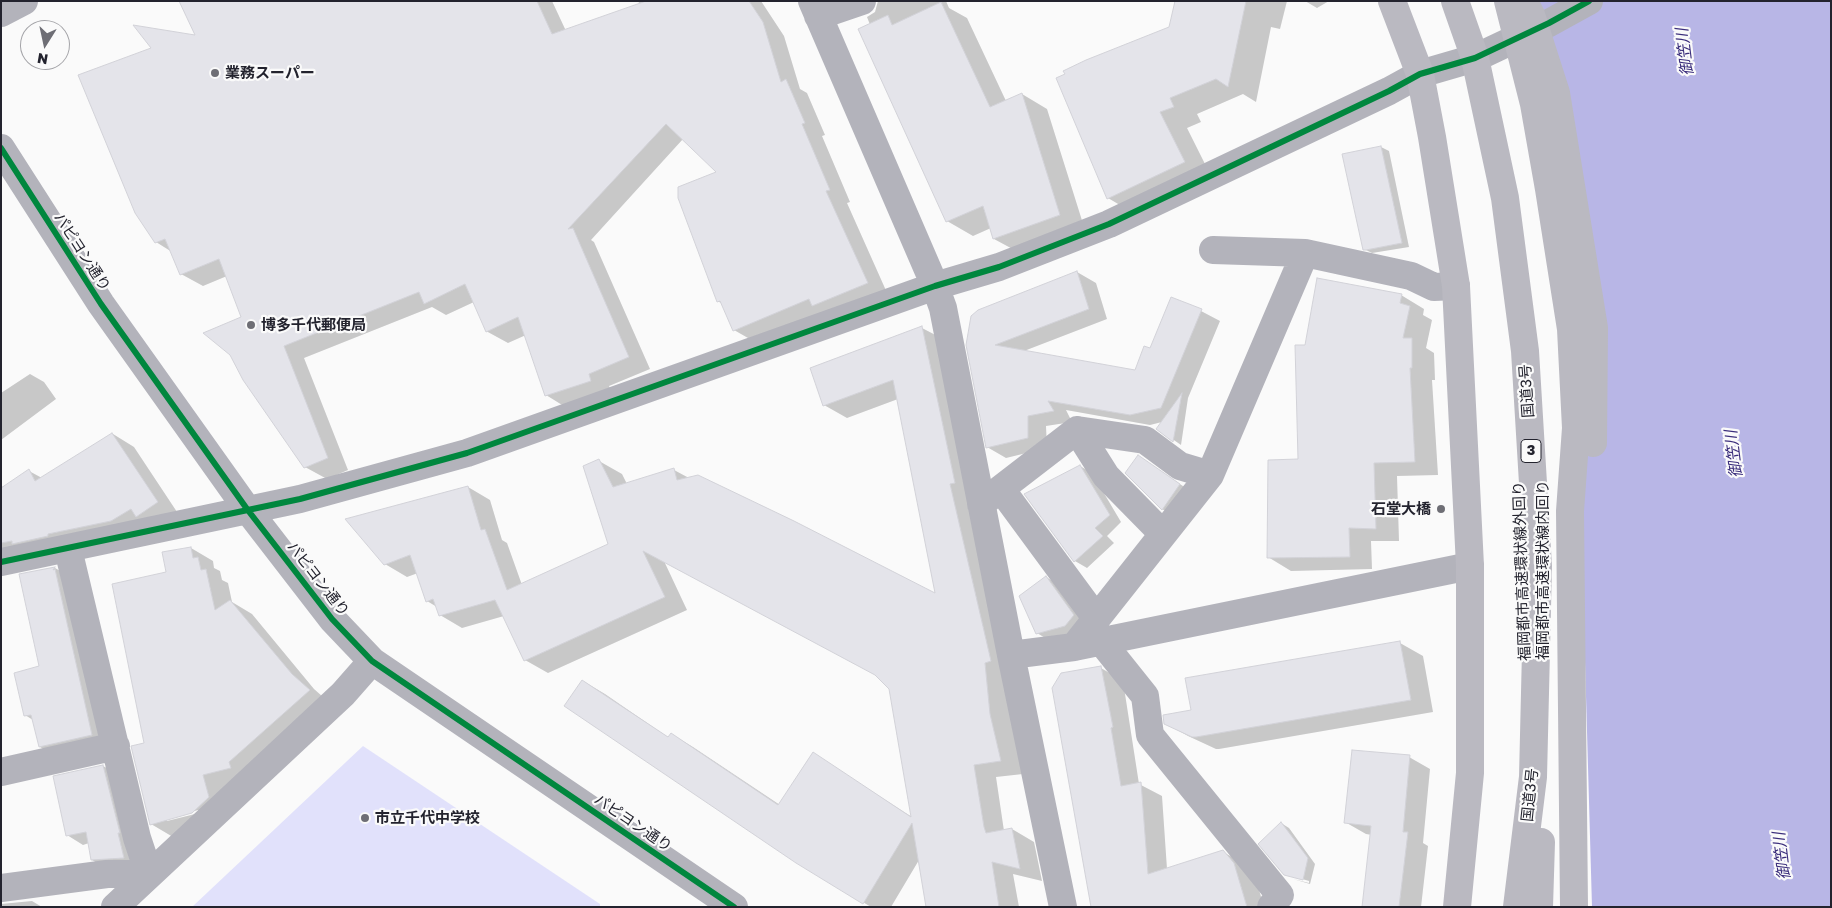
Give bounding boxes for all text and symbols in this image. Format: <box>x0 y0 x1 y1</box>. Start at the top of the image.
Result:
north arrow <box>20 20 70 70</box>
water label: 御笠川 <box>1673 27 1697 77</box>
text: N <box>36 50 49 69</box>
place label: 業務スーパー <box>225 64 315 82</box>
marker: 業務スーパー <box>209 67 221 79</box>
street label: パピヨン通り <box>50 209 114 295</box>
place label: 博多千代郵便局 <box>261 316 366 334</box>
marker: 博多千代郵便局 <box>245 319 257 331</box>
street label: 国道3号 <box>1516 364 1538 418</box>
water label: 御笠川 <box>1722 429 1746 479</box>
road number: 3 <box>1521 440 1541 462</box>
street label: 福岡都市高速環状線内回り <box>1534 480 1552 660</box>
street label: 福岡都市高速環状線外回り <box>1510 481 1534 661</box>
place label: 石堂大橋 <box>1371 500 1431 518</box>
marker: 石堂大橋 <box>1435 503 1447 515</box>
street label: パピヨン通り <box>283 538 353 620</box>
street label: 国道3号 <box>1518 767 1542 823</box>
street label: パピヨン通り <box>591 790 675 856</box>
place label: 市立千代中学校 <box>375 809 480 827</box>
marker: 市立千代中学校 <box>359 812 371 824</box>
water label: 御笠川 <box>1770 831 1794 881</box>

